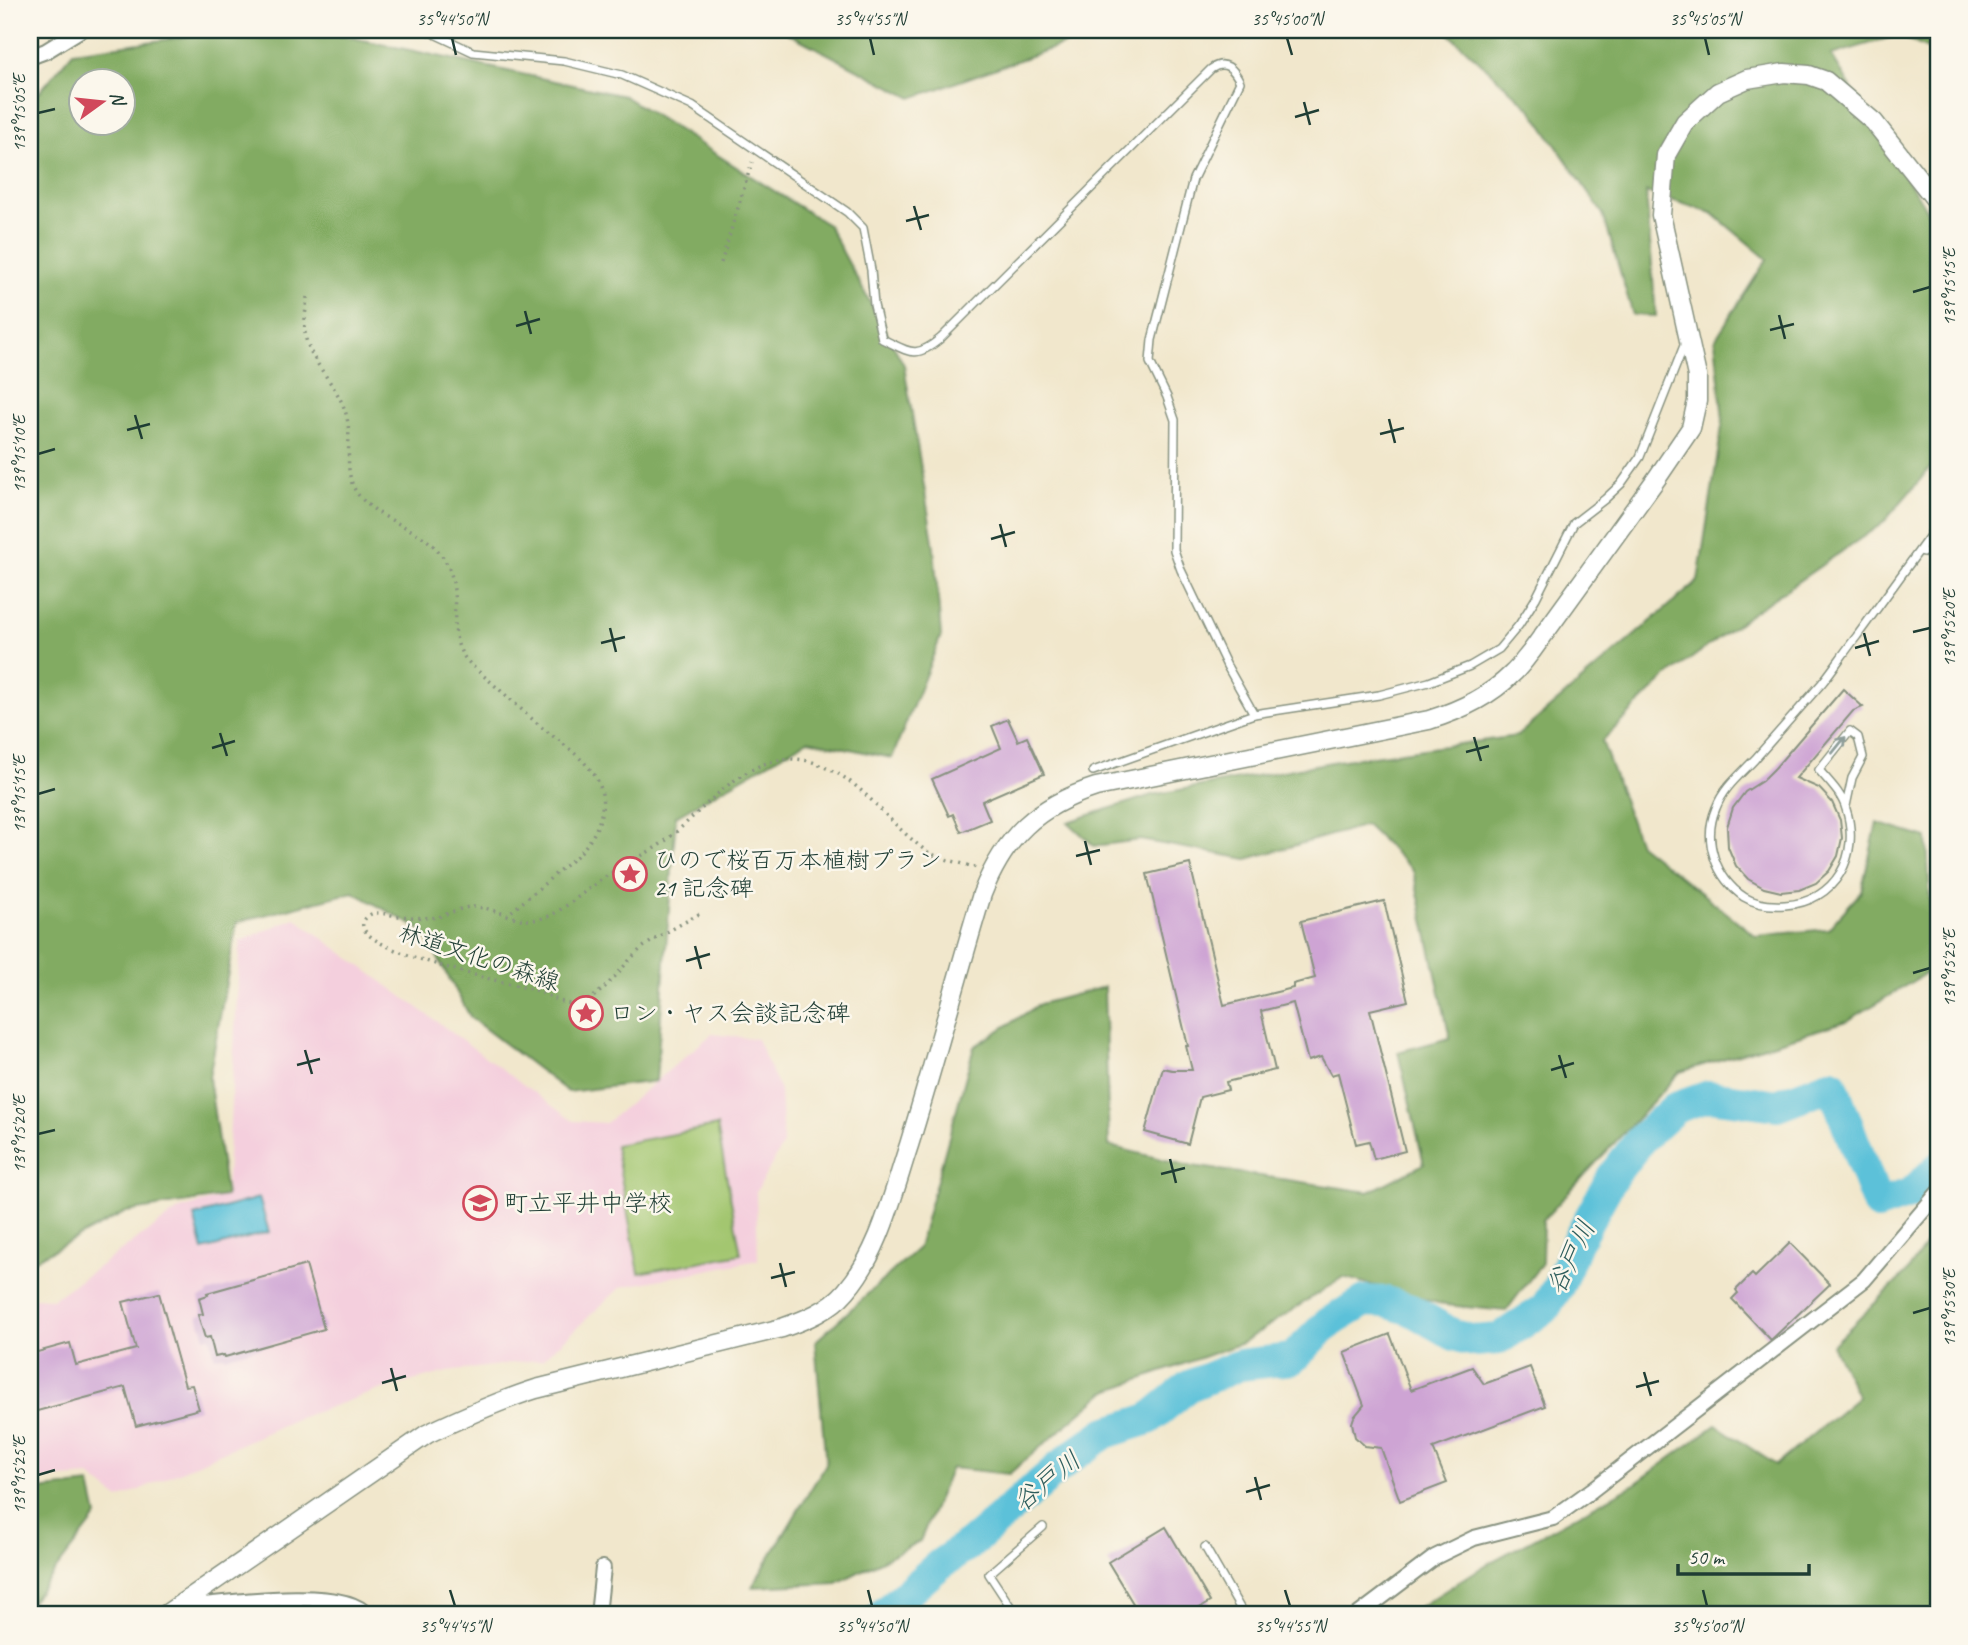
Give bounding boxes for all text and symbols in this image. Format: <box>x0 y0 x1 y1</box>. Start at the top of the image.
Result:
text: 35°44'50"N <box>417 8 491 30</box>
text: 35°44'55"N <box>835 8 909 30</box>
text: 35°45'00"N <box>1252 8 1326 30</box>
text: 35°45'05"N <box>1670 8 1744 30</box>
north arrow <box>66 66 136 136</box>
text: 139°15'05"E <box>8 72 30 152</box>
text: N <box>104 89 131 110</box>
text: 139°15'15"E <box>1938 246 1960 326</box>
text: 139°15'10"E <box>8 413 30 493</box>
text: 139°15'20"E <box>1938 587 1960 667</box>
one-way arrow <box>1831 737 1846 755</box>
text: 139°15'15"E <box>8 753 30 833</box>
place label: ひので桜百万本植樹プラン 21 記念碑 <box>654 845 942 903</box>
place icon: ひので桜百万本植樹プラン 21 記念碑 <box>611 855 649 893</box>
street label: 林道文化の森線 <box>394 917 564 997</box>
text: 139°15'25"E <box>1938 927 1960 1007</box>
place icon: ロン・ヤス会談記念碑 <box>567 994 605 1032</box>
place label: ロン・ヤス会談記念碑 <box>610 998 850 1028</box>
text: 139°15'20"E <box>8 1093 30 1173</box>
school or university icon: 町立平井中学校 <box>461 1184 499 1222</box>
place label: 町立平井中学校 <box>504 1188 672 1218</box>
water label: 谷戸川 <box>1539 1215 1603 1299</box>
text: 139°15'30"E <box>1938 1267 1960 1347</box>
text: 139°15'25"E <box>8 1434 30 1514</box>
water label: 谷戸川 <box>1006 1444 1088 1518</box>
scale bar <box>1678 1533 1809 1577</box>
text: 50 m <box>1688 1544 1726 1570</box>
text: 35°44'45"N <box>420 1615 494 1637</box>
text: 35°44'50"N <box>837 1615 911 1637</box>
text: 35°44'55"N <box>1255 1615 1329 1637</box>
text: 35°45'00"N <box>1672 1615 1746 1637</box>

